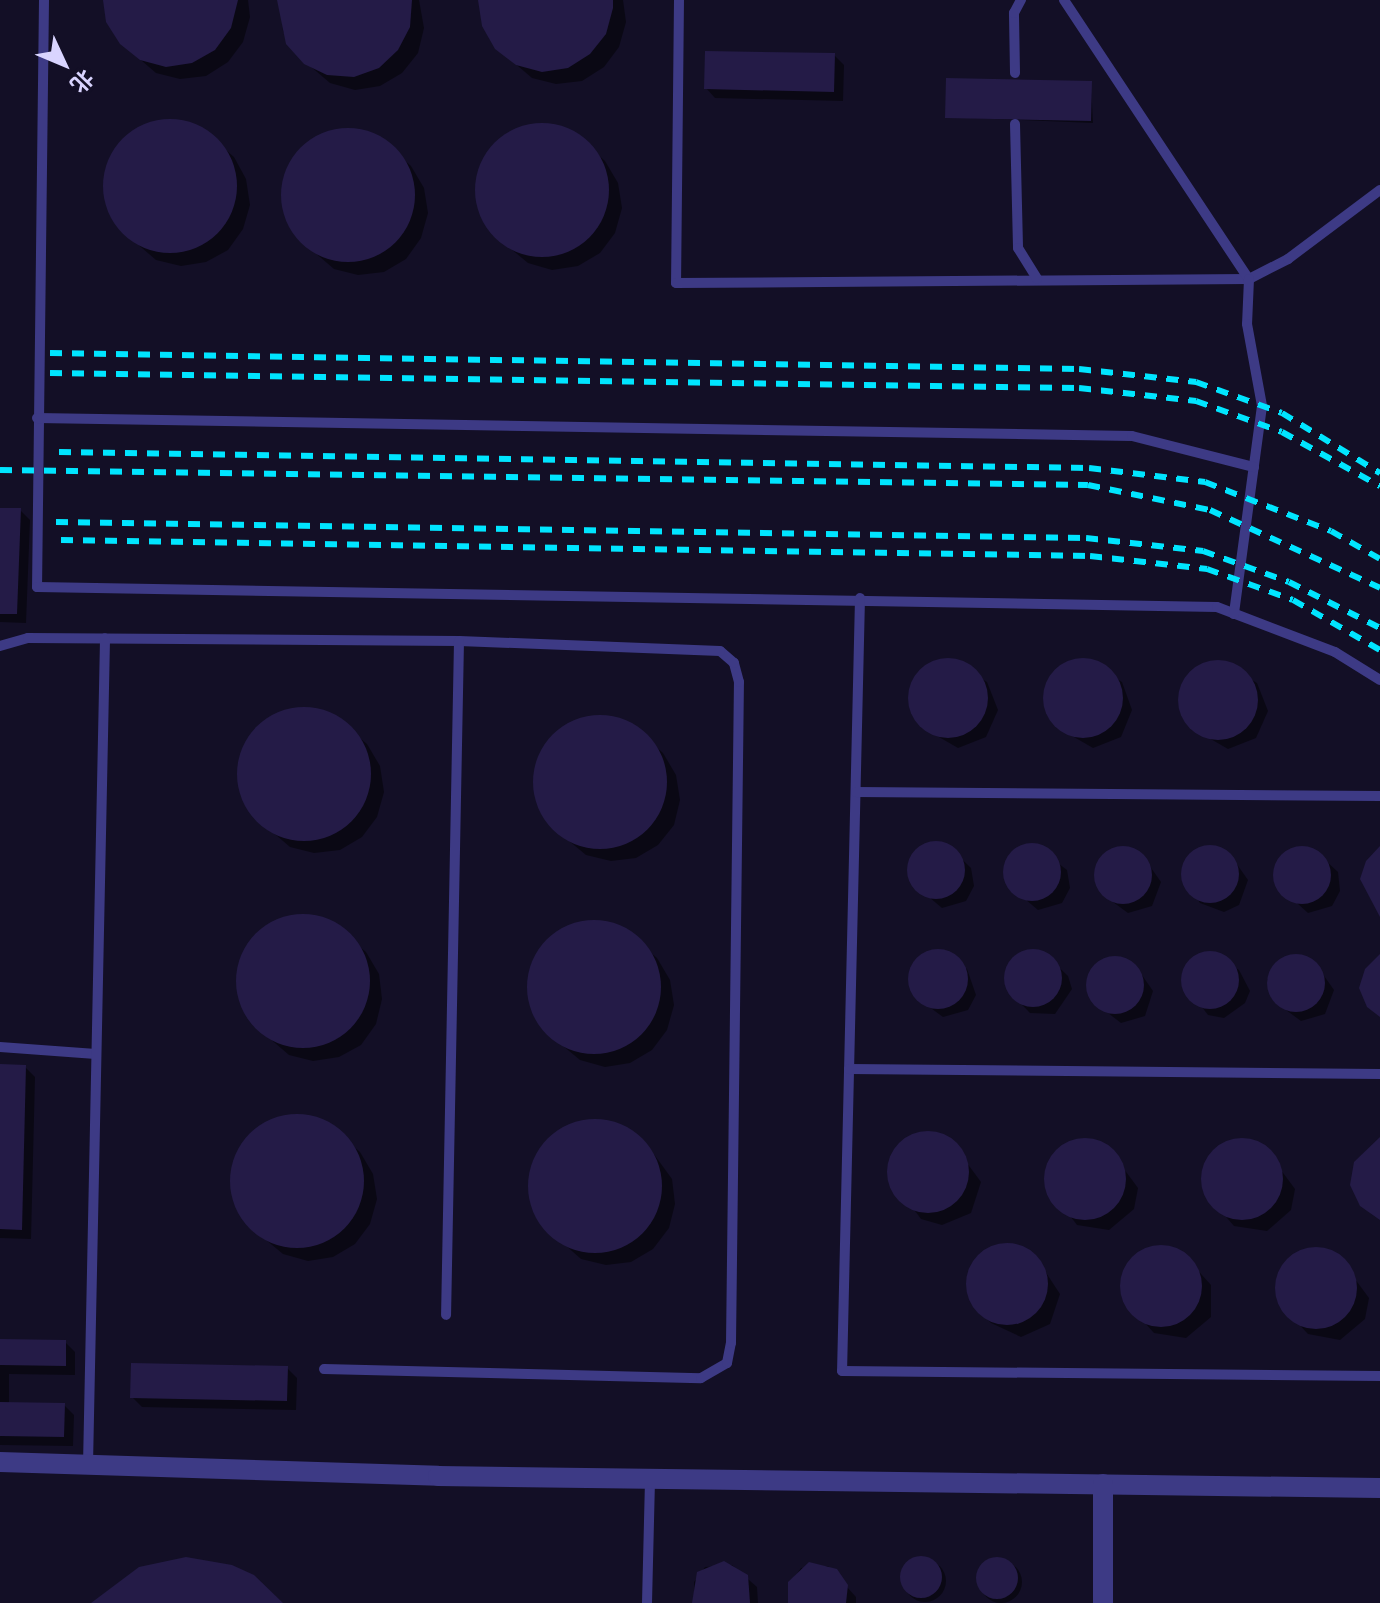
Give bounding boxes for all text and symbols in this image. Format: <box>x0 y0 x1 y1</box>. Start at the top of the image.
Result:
north arrow <box>24 24 104 104</box>
text: 北 <box>64 64 99 98</box>

